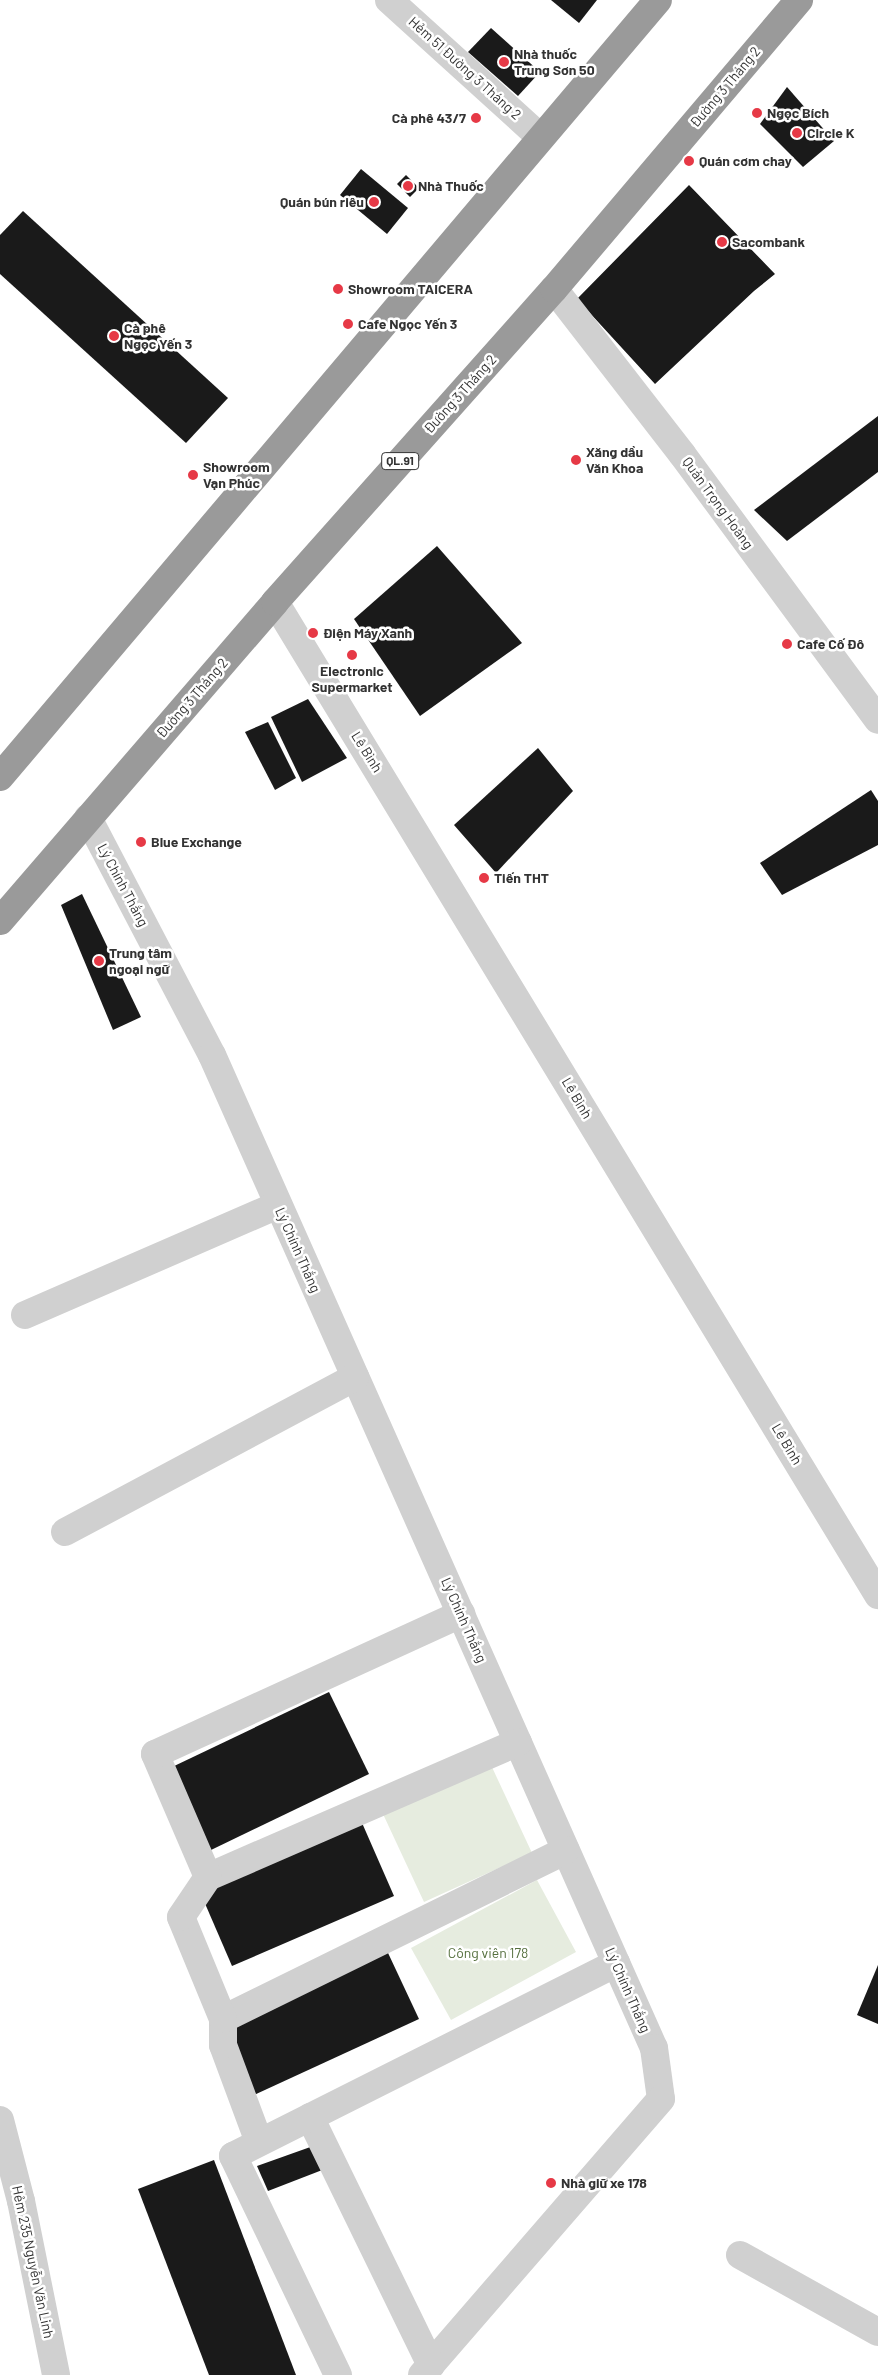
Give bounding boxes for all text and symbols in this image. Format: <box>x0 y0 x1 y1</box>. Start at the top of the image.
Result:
street label: Hẻm 51 Đường 3 Tháng 2 <box>405 13 525 123</box>
street label: Đường 3 Tháng 2 <box>686 43 764 131</box>
place label: Nhà thuốc Trung Sơn 50 <box>514 46 595 78</box>
marker: Nhà thuốc Trung Sơn 50 <box>498 56 510 68</box>
place label: Ngọc Bích <box>767 105 829 121</box>
marker: Ngọc Bích <box>751 107 763 119</box>
place label: Cà phê 43/7 <box>392 110 466 126</box>
marker: Cà phê 43/7 <box>470 112 482 124</box>
place label: Circle K <box>807 125 854 141</box>
marker: Circle K <box>791 127 803 139</box>
place label: Quán cơm chay <box>699 153 792 169</box>
marker: Quán cơm chay <box>683 155 695 167</box>
place label: Nhà Thuốc <box>418 178 484 194</box>
marker: Nhà Thuốc <box>402 180 414 192</box>
place label: Quán bún riêu <box>280 194 364 210</box>
marker: Quán bún riêu <box>368 196 380 208</box>
place label: Sacombank <box>732 234 805 250</box>
marker: Sacombank <box>716 236 728 248</box>
place label: Showroom TAICERA <box>348 281 473 297</box>
marker: Showroom TAICERA <box>332 283 344 295</box>
place label: Cafe Ngọc Yến 3 <box>358 316 457 332</box>
marker: Cafe Ngọc Yến 3 <box>342 318 354 330</box>
place label: Cà phê Ngọc Yến 3 <box>124 320 192 352</box>
marker: Cà phê Ngọc Yến 3 <box>108 330 120 342</box>
street label: Đường 3 Tháng 2 <box>420 351 500 437</box>
place label: Xăng dầu Văn Khoa <box>586 444 643 477</box>
road number: QL.91 <box>380 452 420 471</box>
marker: Xăng dầu Văn Khoa <box>570 454 582 466</box>
street label: Quản Trọng Hoàng <box>679 454 757 552</box>
place label: Showroom Vạn Phúc <box>203 459 270 492</box>
marker: Showroom Vạn Phúc <box>187 469 199 481</box>
place label: Điện Máy Xanh <box>323 625 412 641</box>
marker: Điện Máy Xanh <box>307 627 319 639</box>
place label: Cafe Cố Đô <box>797 636 864 652</box>
marker: Cafe Cố Đô <box>781 638 793 650</box>
marker: Electronic Supermarket <box>346 649 358 661</box>
street label: Đường 3 Tháng 2 <box>153 655 231 741</box>
place label: Electronic Supermarket <box>312 663 392 696</box>
street label: Lê Bình <box>348 728 386 776</box>
place label: Blue Exchange <box>151 834 242 850</box>
marker: Blue Exchange <box>135 836 147 848</box>
street label: Lý Chính Thắng <box>94 841 152 929</box>
place label: Tiến THT <box>494 870 549 886</box>
marker: Tiến THT <box>478 872 490 884</box>
place label: Trung tâm ngoại ngữ <box>109 945 172 978</box>
marker: Trung tâm ngoại ngữ <box>93 955 105 967</box>
street label: Lê Bình <box>558 1074 596 1122</box>
street label: Lý Chính Thắng <box>272 1205 324 1295</box>
street label: Lê Bình <box>768 1420 806 1468</box>
street label: Lý Chính Thắng <box>438 1575 490 1665</box>
park label: Công viên 178 <box>448 1945 528 1961</box>
street label: Lý Chính Thắng <box>602 1945 654 2035</box>
place label: Nhà giữ xe 178 <box>561 2175 647 2191</box>
marker: Nhà giữ xe 178 <box>545 2177 557 2189</box>
street label: Hẻm 235 Nguyễn Văn Linh <box>9 2184 57 2340</box>

